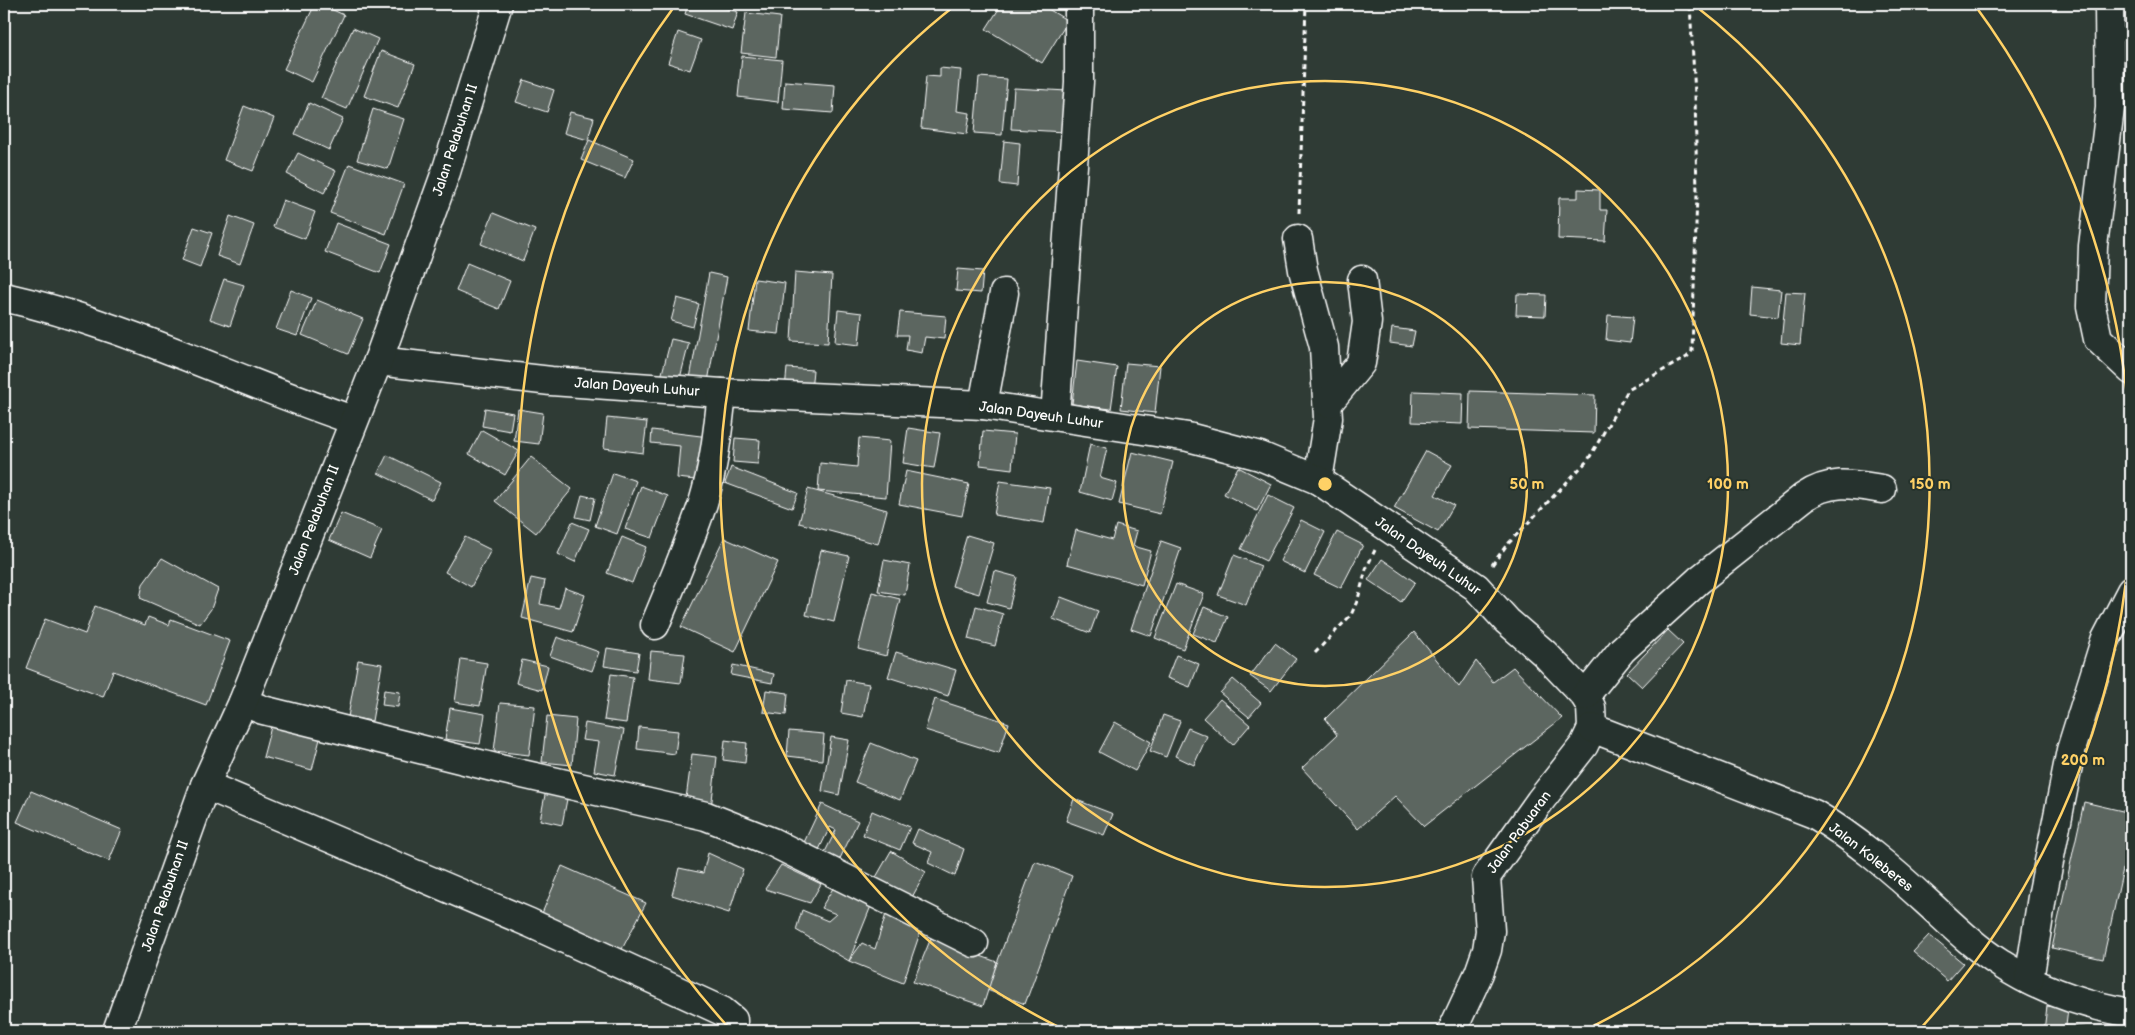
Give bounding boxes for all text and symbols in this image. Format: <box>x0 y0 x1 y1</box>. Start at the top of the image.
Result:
street label: Jalan Pelabuhan II <box>429 82 481 198</box>
street label: Jalan Dayeuh Luhur <box>574 374 701 400</box>
street label: Jalan Dayeuh Luhur <box>978 398 1105 432</box>
street label: Jalan Pelabuhan II <box>285 463 343 577</box>
centre of rings <box>1316 475 1334 493</box>
text: 50 m <box>1510 475 1545 494</box>
text: 100 m <box>1707 475 1749 494</box>
text: 150 m <box>1909 475 1951 494</box>
street label: Jalan Dayeuh Luhur <box>1372 513 1485 599</box>
text: 200 m <box>2061 751 2105 770</box>
street label: Jalan Pabuaran <box>1483 787 1555 877</box>
street label: Jalan Koleberes <box>1826 819 1916 895</box>
street label: Jalan Pelabuhan II <box>138 838 192 954</box>

